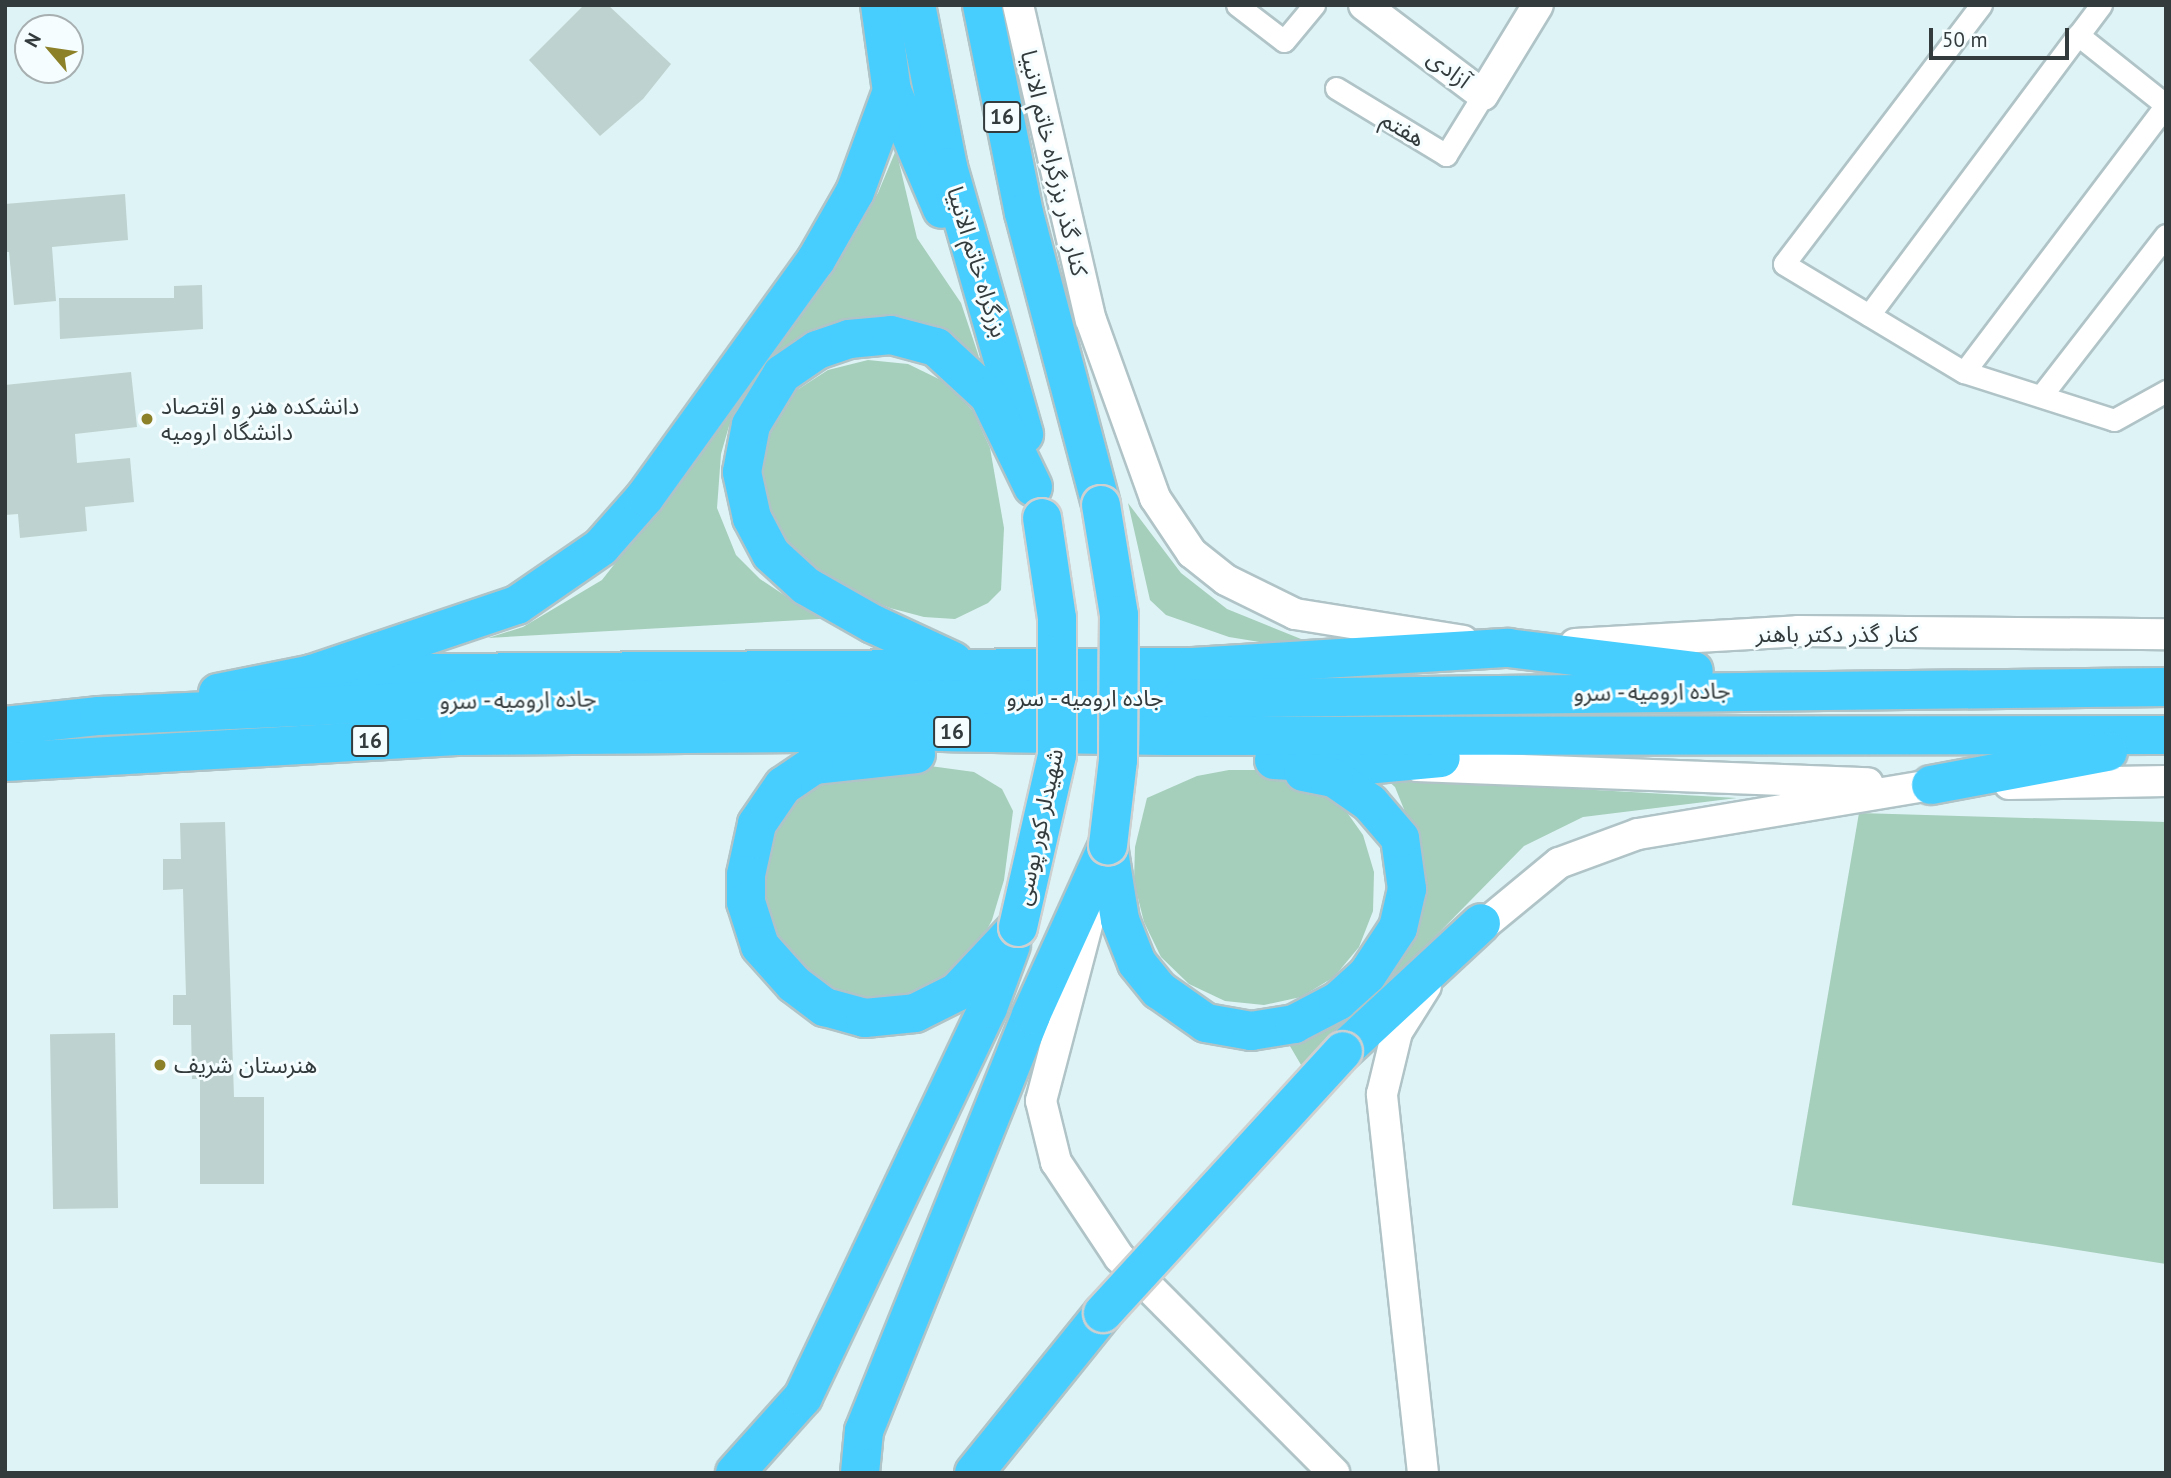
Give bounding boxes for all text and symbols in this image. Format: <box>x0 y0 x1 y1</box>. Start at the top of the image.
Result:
north arrow <box>14 14 84 84</box>
scale bar <box>1933 14 2073 58</box>
text: 50 m <box>1942 26 1988 53</box>
text: N <box>19 29 46 51</box>
street label: آزادی <box>1422 44 1476 94</box>
street label: کنار گذر بزرگراه خاتم الانبیا <box>1015 47 1093 279</box>
road number: 16 <box>983 100 1021 134</box>
street label: هفتم <box>1376 105 1430 153</box>
street label: بزرگراه خاتم الانبیا <box>941 183 1013 341</box>
place label: دانشکده هنر و اقتصاد دانشگاه ارومیه <box>161 392 359 446</box>
marker: دانشکده هنر و اقتصاد دانشگاه ارومیه <box>139 411 155 427</box>
street label: کنار گذر دکتر باهنر <box>1756 620 1918 648</box>
street label: جاده ارومیه - سرو <box>1571 677 1733 707</box>
street label: جاده ارومیه - سرو <box>1005 684 1165 712</box>
street label: جاده ارومیه - سرو <box>437 685 599 715</box>
road number: 16 <box>933 714 971 750</box>
road number: 16 <box>351 724 389 758</box>
street label: شهیدلر کور پوسی <box>1009 746 1069 908</box>
place label: هنرستان شریف <box>174 1051 317 1079</box>
marker: هنرستان شریف <box>152 1057 168 1073</box>

